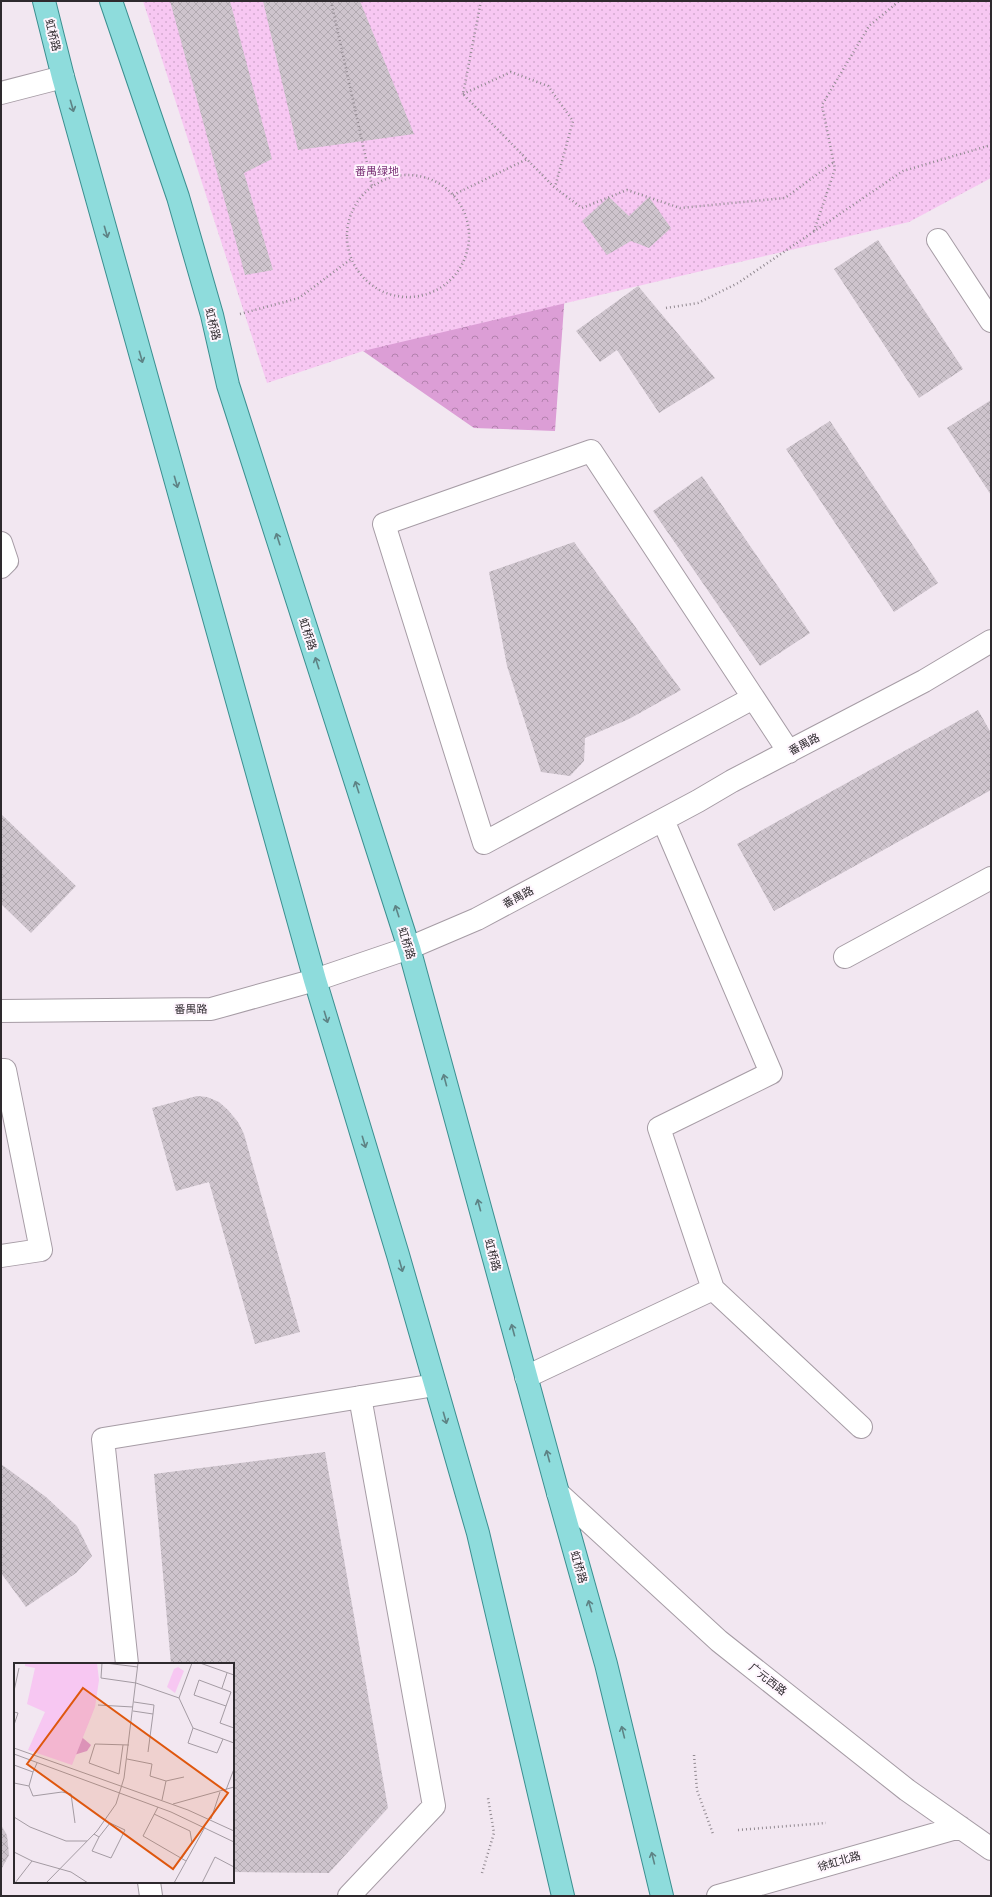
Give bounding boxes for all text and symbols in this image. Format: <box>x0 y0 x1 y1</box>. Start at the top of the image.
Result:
street label: 虹桥路 <box>42 18 63 53</box>
one-way arrow <box>68 100 76 113</box>
park label: 番禺绿地 <box>355 165 399 178</box>
one-way arrow <box>103 225 111 238</box>
street label: 虹桥路 <box>202 307 223 342</box>
one-way arrow <box>138 350 145 363</box>
one-way arrow <box>173 475 180 488</box>
one-way arrow <box>273 534 281 546</box>
street label: 虹桥路 <box>296 616 319 652</box>
one-way arrow <box>313 658 321 670</box>
street label: 番禺路 <box>787 731 822 758</box>
one-way arrow <box>353 781 360 794</box>
street label: 番禺路 <box>501 884 536 911</box>
one-way arrow <box>393 904 400 917</box>
street label: 虹桥路 <box>395 925 418 961</box>
street label: 番禺路 <box>174 1003 208 1016</box>
one-way arrow <box>323 1011 330 1024</box>
one-way arrow <box>441 1073 448 1086</box>
one-way arrow <box>361 1135 368 1148</box>
one-way arrow <box>475 1199 482 1212</box>
street label: 虹桥路 <box>482 1238 503 1273</box>
one-way arrow <box>398 1260 405 1273</box>
one-way arrow <box>509 1324 517 1337</box>
one-way arrow <box>442 1411 449 1424</box>
one-way arrow <box>543 1450 551 1463</box>
street label: 虹桥路 <box>568 1549 589 1585</box>
one-way arrow <box>586 1600 593 1613</box>
street label: 广元西路 <box>746 1661 789 1698</box>
inset map <box>14 1663 234 1883</box>
one-way arrow <box>618 1726 626 1739</box>
street label: 徐虹北路 <box>816 1849 862 1874</box>
one-way arrow <box>649 1852 656 1865</box>

